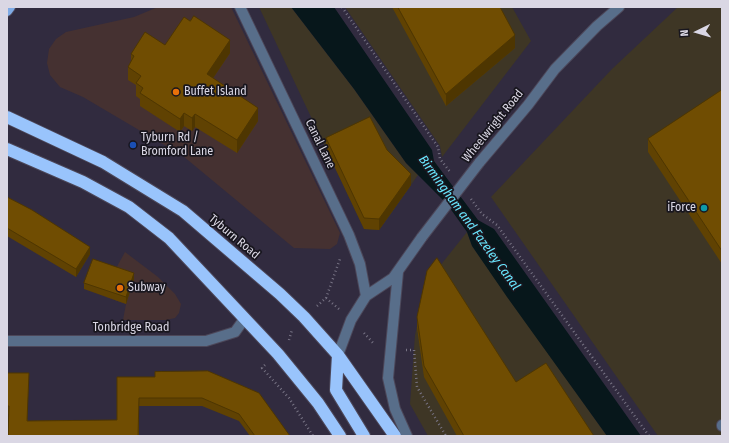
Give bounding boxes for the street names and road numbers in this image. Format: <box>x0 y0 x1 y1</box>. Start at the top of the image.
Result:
street label: Wheelwright Road <box>459 87 527 165</box>
street label: Canal Lane <box>302 117 338 171</box>
street label: Tyburn Road <box>206 212 262 262</box>
street label: Tonbridge Road <box>93 321 169 335</box>

